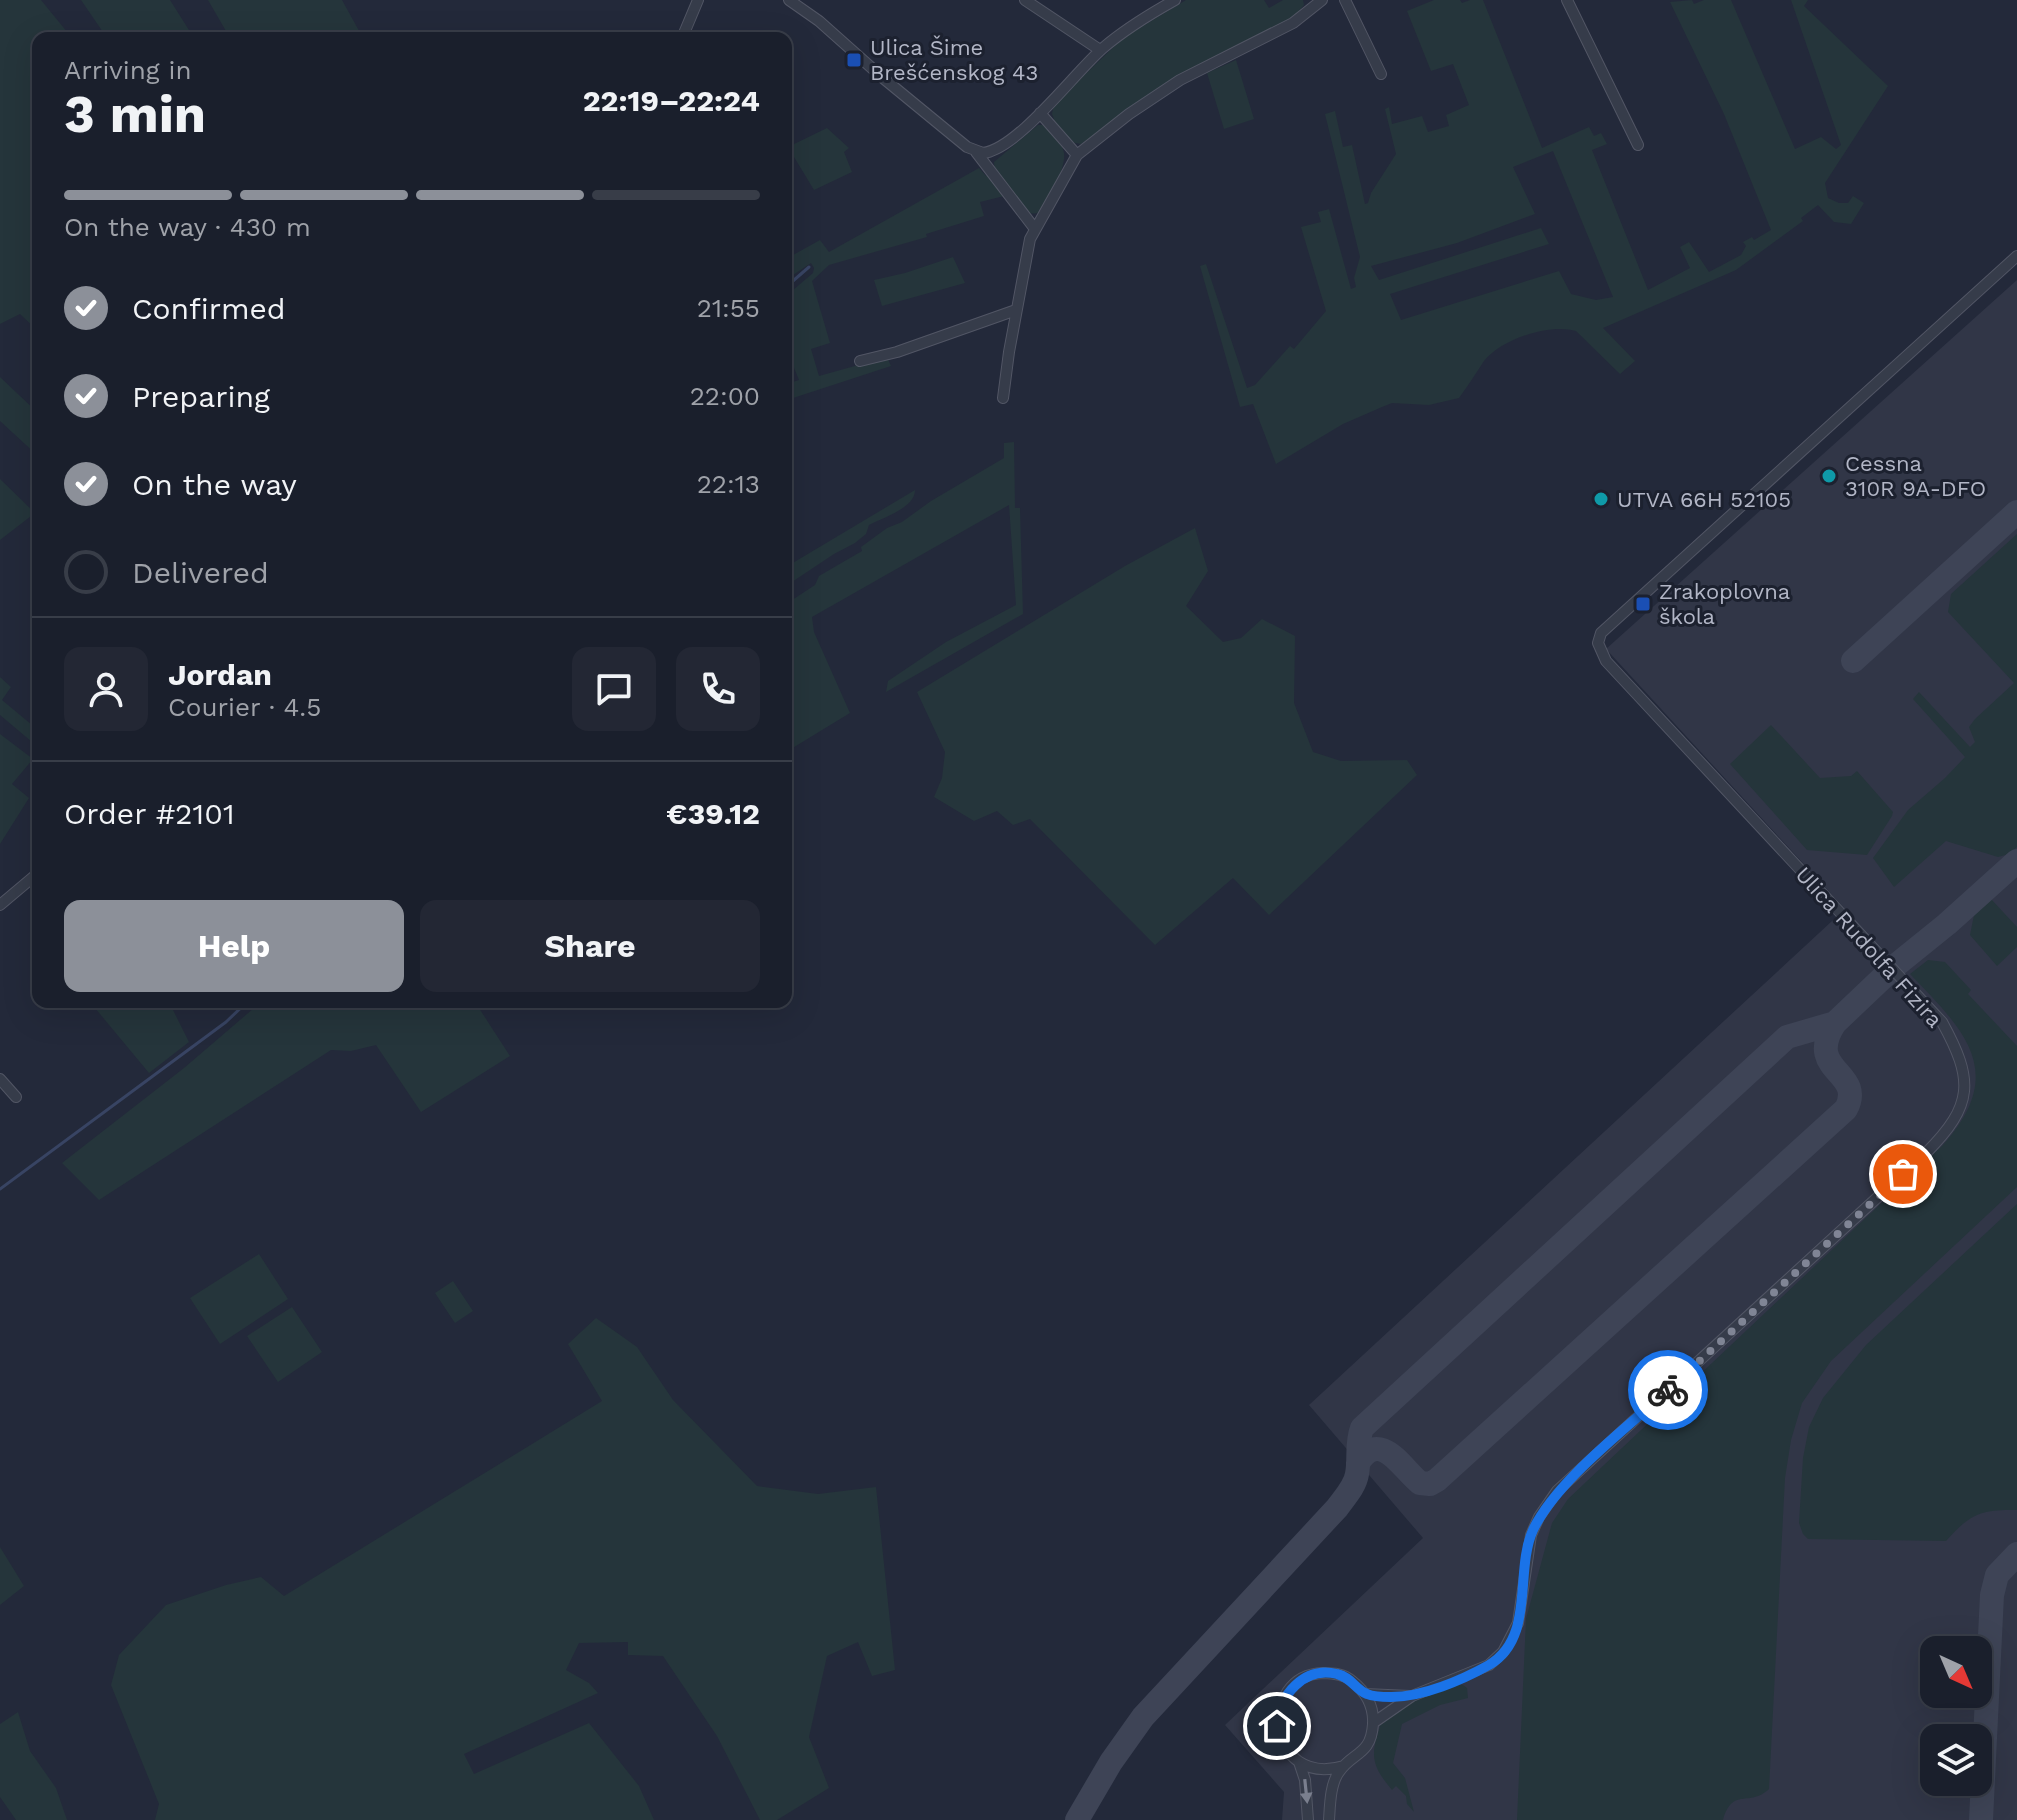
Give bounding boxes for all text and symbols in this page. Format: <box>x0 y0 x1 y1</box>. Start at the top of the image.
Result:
place label: Ulica Šime Brešćenskog 43 <box>870 35 1038 85</box>
marker: Ulica Šime Brešćenskog 43 <box>845 51 863 69</box>
text: Arriving in <box>64 55 192 85</box>
text: 22:19–22:24 <box>583 83 760 118</box>
text: 3 min <box>64 84 206 145</box>
text: On the way · 430 m <box>64 212 311 242</box>
icon: check <box>64 286 108 330</box>
text: Confirmed <box>132 291 286 326</box>
text: 21:55 <box>697 293 760 323</box>
icon: check <box>64 374 108 418</box>
text: Preparing <box>132 379 270 414</box>
text: 22:00 <box>690 381 760 411</box>
place label: Cessna 310R 9A-DFO <box>1845 451 1986 501</box>
icon: check <box>64 462 108 506</box>
text: On the way <box>132 467 297 502</box>
marker: Cessna 310R 9A-DFO <box>1820 467 1838 485</box>
text: 22:13 <box>697 469 760 499</box>
place label: UTVA 66H 52105 <box>1617 487 1791 512</box>
marker: UTVA 66H 52105 <box>1592 490 1610 508</box>
text: Delivered <box>132 555 269 590</box>
place label: Zrakoplovna škola <box>1659 579 1790 629</box>
marker: Zrakoplovna škola <box>1634 595 1652 613</box>
button: person <box>64 647 148 731</box>
button: chat <box>572 647 656 731</box>
button: phone <box>676 647 760 731</box>
text: Jordan <box>168 657 272 692</box>
text: Courier · 4.5 <box>168 692 321 722</box>
text: Order #2101 <box>64 796 235 831</box>
text: €39.12 <box>666 796 760 831</box>
street label: Ulica Rudolfa Fizira <box>1790 862 1948 1032</box>
button: Help <box>64 900 404 992</box>
button: Share <box>420 900 760 992</box>
pin <box>1869 1140 1937 1208</box>
icon: bag <box>1881 1152 1925 1196</box>
courier <box>1628 1350 1708 1430</box>
icon: bike <box>1646 1368 1690 1412</box>
north arrow <box>1920 1636 1992 1708</box>
map controls <box>1920 1636 1992 1796</box>
pin <box>1243 1692 1311 1760</box>
icon: home <box>1255 1704 1299 1748</box>
button: layers <box>1920 1724 1992 1796</box>
one-way arrow <box>1299 1779 1312 1804</box>

